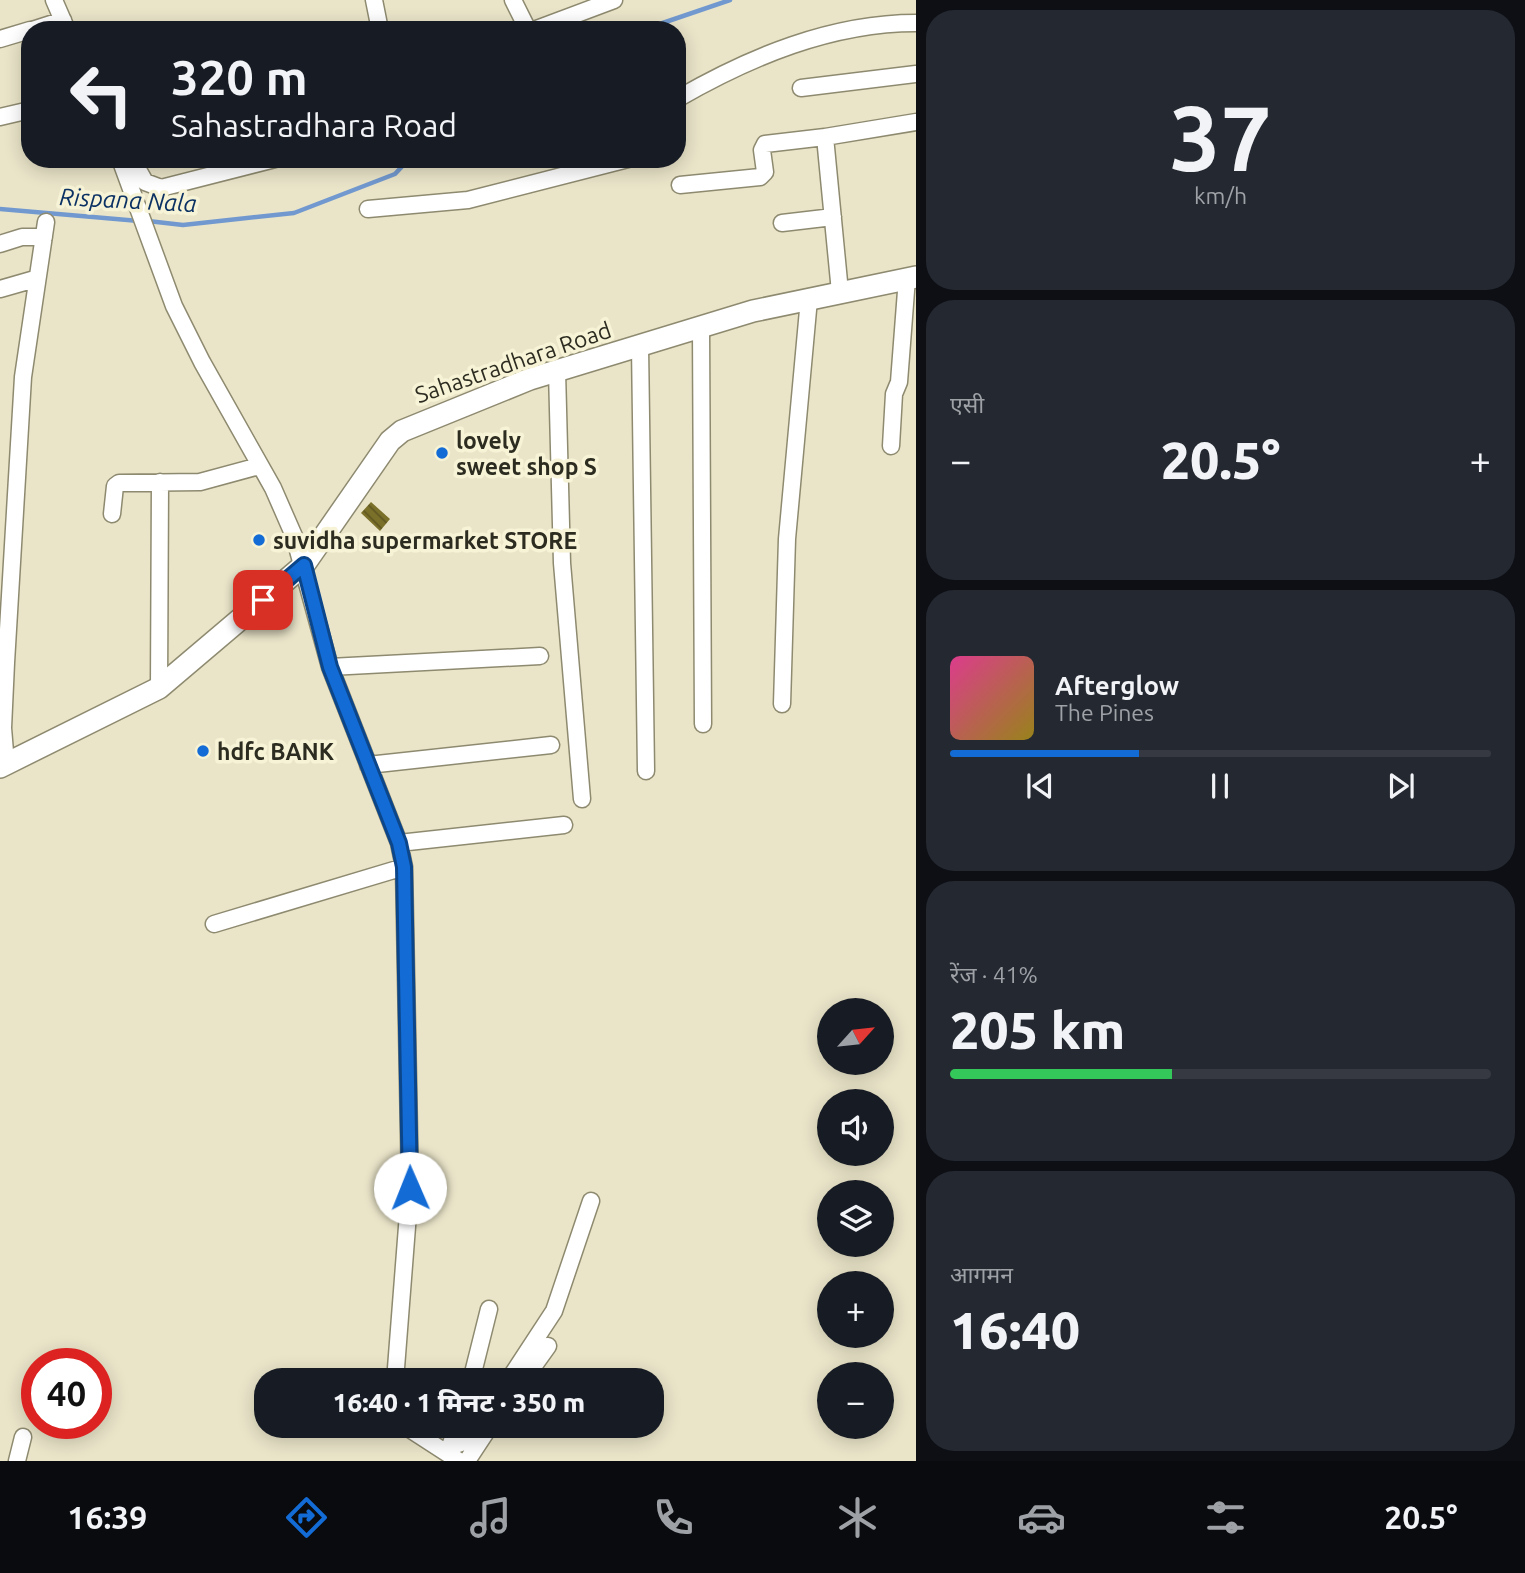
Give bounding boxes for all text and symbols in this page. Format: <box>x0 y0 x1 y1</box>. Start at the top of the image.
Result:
icon: left <box>56 49 147 140</box>
text: 320 m <box>171 49 308 104</box>
text: 37 <box>1169 86 1272 188</box>
text: Sahastradhara Road <box>171 107 457 143</box>
water label: Rispana Nala <box>59 183 197 217</box>
text: km/h <box>1194 183 1247 208</box>
street label: Sahastradhara Road <box>412 317 614 407</box>
text: एसी <box>950 392 984 417</box>
place label: lovely sweet shop S <box>456 428 597 479</box>
text: 20.5° <box>1161 431 1280 489</box>
text: − <box>950 439 971 481</box>
text: + <box>1470 439 1491 481</box>
marker: lovely sweet shop S <box>434 445 450 461</box>
place label: suvidha supermarket STORE <box>273 528 577 553</box>
marker: suvidha supermarket STORE <box>251 532 267 548</box>
pin <box>233 570 293 630</box>
icon: arrive <box>244 581 282 619</box>
text: Afterglow <box>1055 671 1179 700</box>
text: The Pines <box>1055 700 1154 725</box>
place label: hdfc BANK <box>217 739 335 764</box>
marker: hdfc BANK <box>195 743 211 759</box>
icon: previous <box>1021 767 1059 805</box>
icon: pause <box>1201 767 1239 805</box>
icon: next <box>1382 767 1420 805</box>
text: रेंज · 41% <box>950 962 1038 987</box>
north arrow <box>817 998 894 1074</box>
map controls <box>817 998 894 1439</box>
text: 205 km <box>950 1001 1125 1059</box>
button: sound <box>817 1089 894 1166</box>
position arrow <box>373 1151 447 1225</box>
button: layers <box>817 1180 894 1257</box>
text: आगमन <box>950 1262 1013 1287</box>
button: + <box>817 1271 894 1348</box>
text: 16:40 <box>950 1301 1080 1359</box>
speed limit sign: 40 <box>21 1348 112 1439</box>
button: − <box>817 1362 894 1439</box>
text: 16:40 · 1 मिनट · 350 m <box>333 1388 585 1417</box>
icon: directions <box>282 1493 331 1542</box>
icon: music <box>466 1493 515 1542</box>
icon: phone <box>649 1493 698 1542</box>
icon: climate <box>833 1493 882 1542</box>
icon: car <box>1017 1493 1066 1542</box>
icon: filters <box>1201 1493 1250 1542</box>
text: 16:39 <box>67 1499 147 1535</box>
text: 20.5° <box>1384 1499 1458 1535</box>

